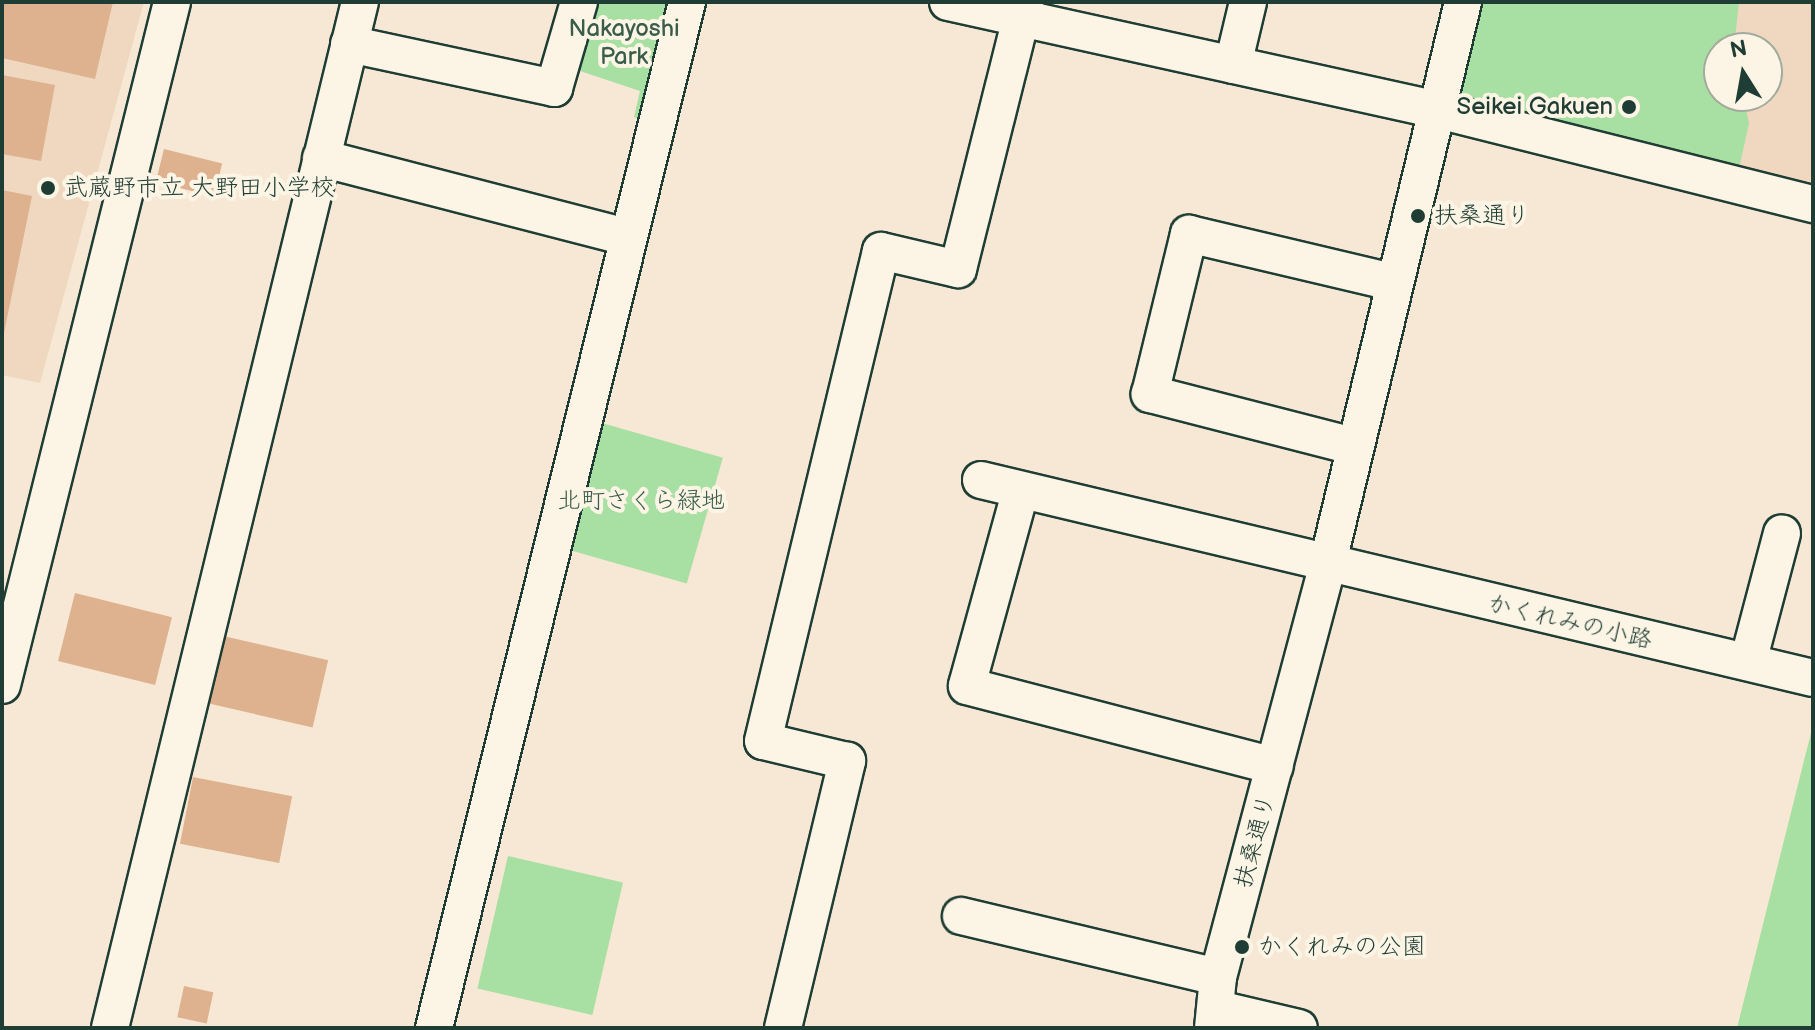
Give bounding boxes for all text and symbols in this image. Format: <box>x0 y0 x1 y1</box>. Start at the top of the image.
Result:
park label: Nakayoshi Park <box>568 15 680 71</box>
north arrow <box>1703 32 1783 112</box>
text: N <box>1728 35 1749 65</box>
place label: Seikei Gakuen <box>1457 93 1613 121</box>
marker: Seikei Gakuen <box>1620 98 1638 116</box>
place label: 武蔵野市立 大野田小学校 <box>64 174 334 202</box>
marker: 武蔵野市立 大野田小学校 <box>39 179 57 197</box>
place label: 扶桑通り <box>1434 202 1530 230</box>
marker: 扶桑通り <box>1409 207 1427 225</box>
park label: 北町さくら緑地 <box>557 487 725 515</box>
street label: かくれみの小路 <box>1485 589 1655 655</box>
street label: 扶桑通り <box>1229 791 1281 891</box>
place label: かくれみの公園 <box>1258 933 1426 961</box>
marker: かくれみの公園 <box>1233 938 1251 956</box>

